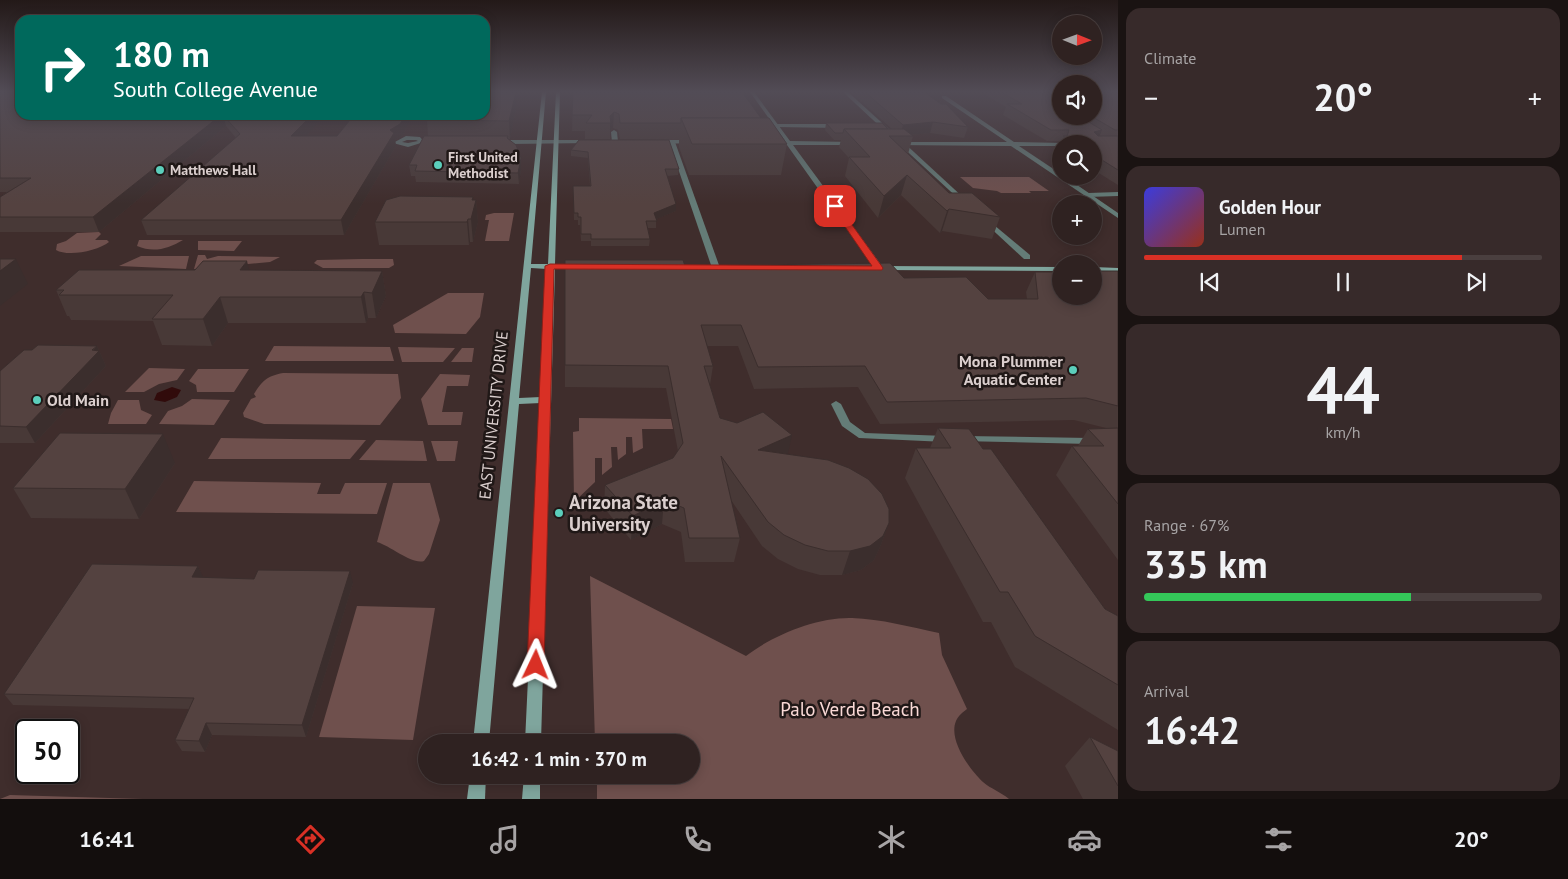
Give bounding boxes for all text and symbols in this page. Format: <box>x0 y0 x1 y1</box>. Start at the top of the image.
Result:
north arrow <box>1052 15 1102 65</box>
map controls <box>1052 15 1102 305</box>
text: 180 m <box>113 31 210 77</box>
icon: right <box>30 35 95 100</box>
text: Climate <box>1144 48 1196 68</box>
text: 20° <box>1313 72 1373 121</box>
text: South College Avenue <box>113 75 318 103</box>
button: sound <box>1052 75 1102 125</box>
text: − <box>1144 79 1158 116</box>
text: + <box>1528 79 1542 116</box>
button: search <box>1052 135 1102 185</box>
place label: First United Methodist <box>448 148 518 182</box>
marker: First United Methodist <box>432 159 444 171</box>
place label: Matthews Hall <box>170 161 257 179</box>
marker: Matthews Hall <box>154 164 166 176</box>
pin <box>814 185 856 227</box>
icon: arrive <box>821 192 849 220</box>
button: + <box>1052 195 1102 245</box>
text: Golden Hour <box>1219 195 1321 219</box>
text: Lumen <box>1219 219 1265 239</box>
button: − <box>1052 255 1102 305</box>
icon: previous <box>1196 268 1224 296</box>
icon: pause <box>1329 268 1357 296</box>
icon: next <box>1462 268 1490 296</box>
street label: EAST UNIVERSITY DRIVE <box>474 330 512 500</box>
text: 44 <box>1306 347 1380 431</box>
place label: Mona Plummer Aquatic Center <box>959 351 1063 389</box>
marker: Mona Plummer Aquatic Center <box>1067 364 1079 376</box>
place label: Old Main <box>47 390 109 410</box>
marker: Old Main <box>31 394 43 406</box>
text: km/h <box>1325 422 1361 442</box>
place label: Arizona State University <box>569 490 678 536</box>
marker: Arizona State University <box>553 507 565 519</box>
text: Range · 67% <box>1144 515 1229 535</box>
text: 335 km <box>1144 539 1268 588</box>
position arrow <box>509 638 561 690</box>
text: Arrival <box>1144 681 1189 701</box>
park label: Palo Verde Beach <box>780 697 920 721</box>
text: 16:42 <box>1144 705 1240 754</box>
speed limit sign: 50 <box>15 719 80 784</box>
text: 16:42 · 1 min · 370 m <box>471 747 647 771</box>
icon: directions <box>293 822 328 857</box>
icon: music <box>487 822 522 857</box>
icon: phone <box>680 822 715 857</box>
icon: climate <box>874 822 909 857</box>
icon: car <box>1067 822 1102 857</box>
icon: filters <box>1261 822 1296 857</box>
text: 16:41 <box>79 825 135 853</box>
text: 20° <box>1454 825 1489 853</box>

